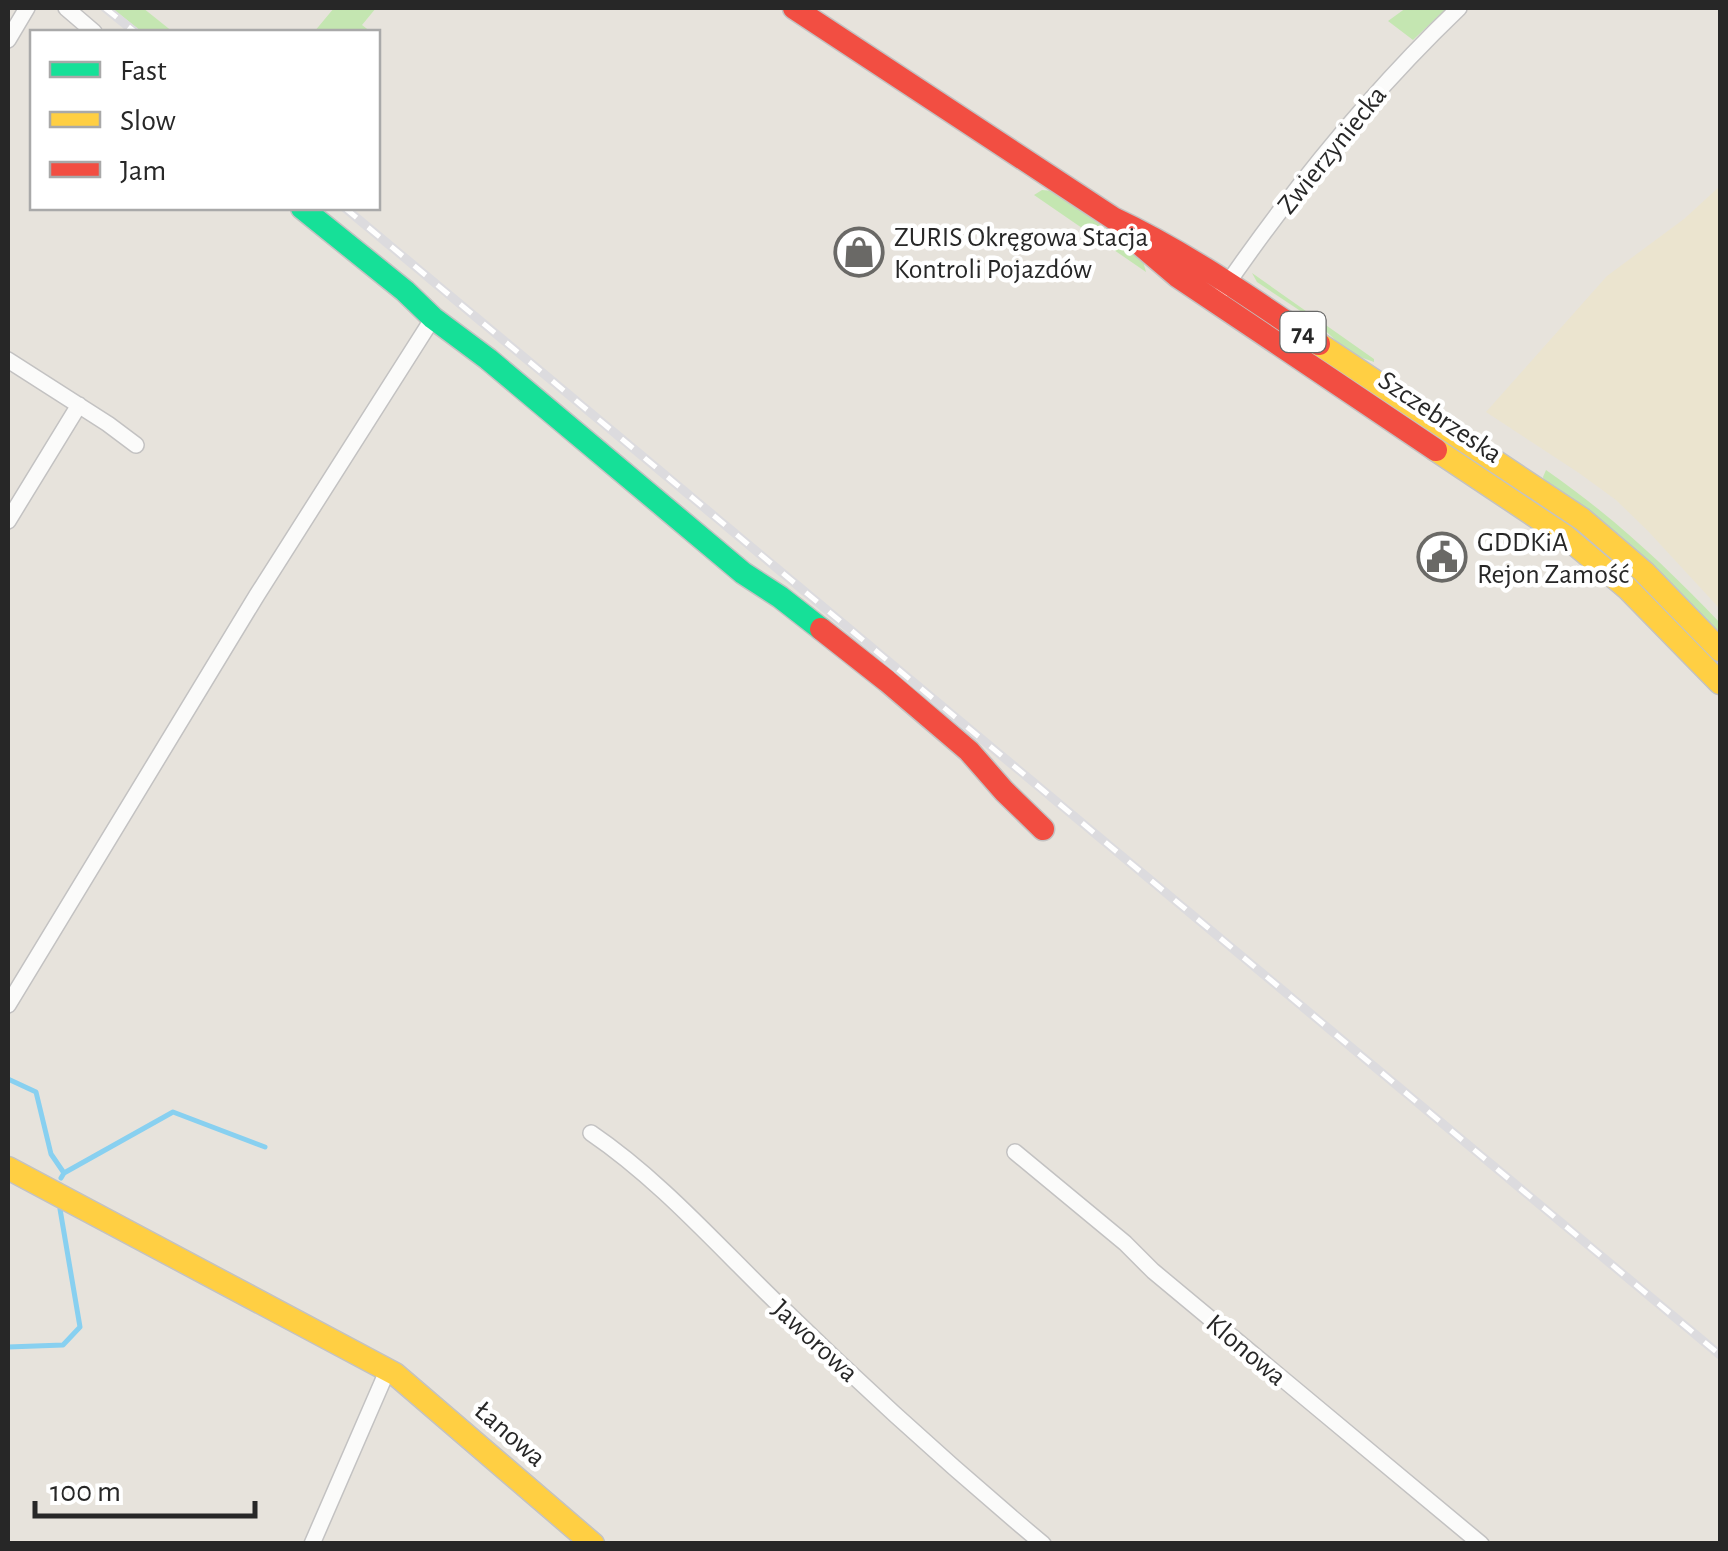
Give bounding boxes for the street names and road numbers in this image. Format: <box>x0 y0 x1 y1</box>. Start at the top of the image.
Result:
street label: Zwierzyniecka <box>1273 81 1392 219</box>
road number: 74 <box>1280 312 1326 352</box>
street label: Szczebrzeska <box>1373 366 1507 469</box>
street label: Jaworowa <box>766 1295 863 1388</box>
street label: Klonowa <box>1200 1309 1291 1392</box>
street label: Łanowa <box>469 1396 551 1473</box>

